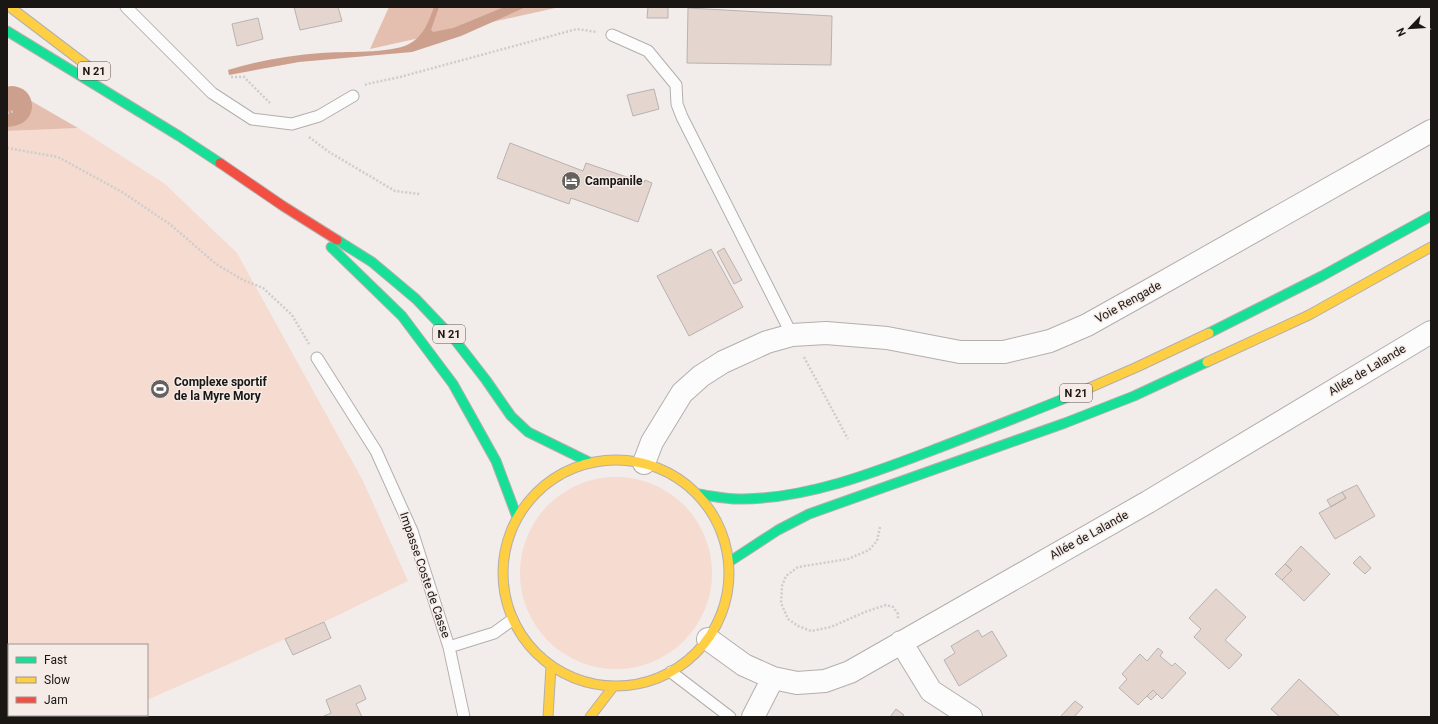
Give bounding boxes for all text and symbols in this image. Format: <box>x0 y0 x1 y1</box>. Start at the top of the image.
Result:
north arrow <box>1390 8 1430 48</box>
text: N <box>1394 26 1409 38</box>
road number: N 21 <box>78 62 110 80</box>
hotel icon: Campanile <box>560 170 582 192</box>
place label: Campanile <box>585 174 643 188</box>
street label: Voie Rengade <box>1093 278 1163 326</box>
road number: N 21 <box>433 325 465 343</box>
street label: Allée de Lalande <box>1326 341 1408 399</box>
place label: Complexe sportif de la Myre Mory <box>174 375 267 403</box>
sports icon: Complexe sportif de la Myre Mory <box>149 378 171 400</box>
road number: N 21 <box>1060 384 1092 402</box>
street label: Allée de Lalande <box>1047 508 1131 562</box>
street label: Impasse Coste de Casse <box>397 510 453 640</box>
legend <box>8 644 148 716</box>
text: Fast <box>44 653 67 667</box>
text: Slow <box>44 673 70 687</box>
text: Jam <box>44 693 68 707</box>

